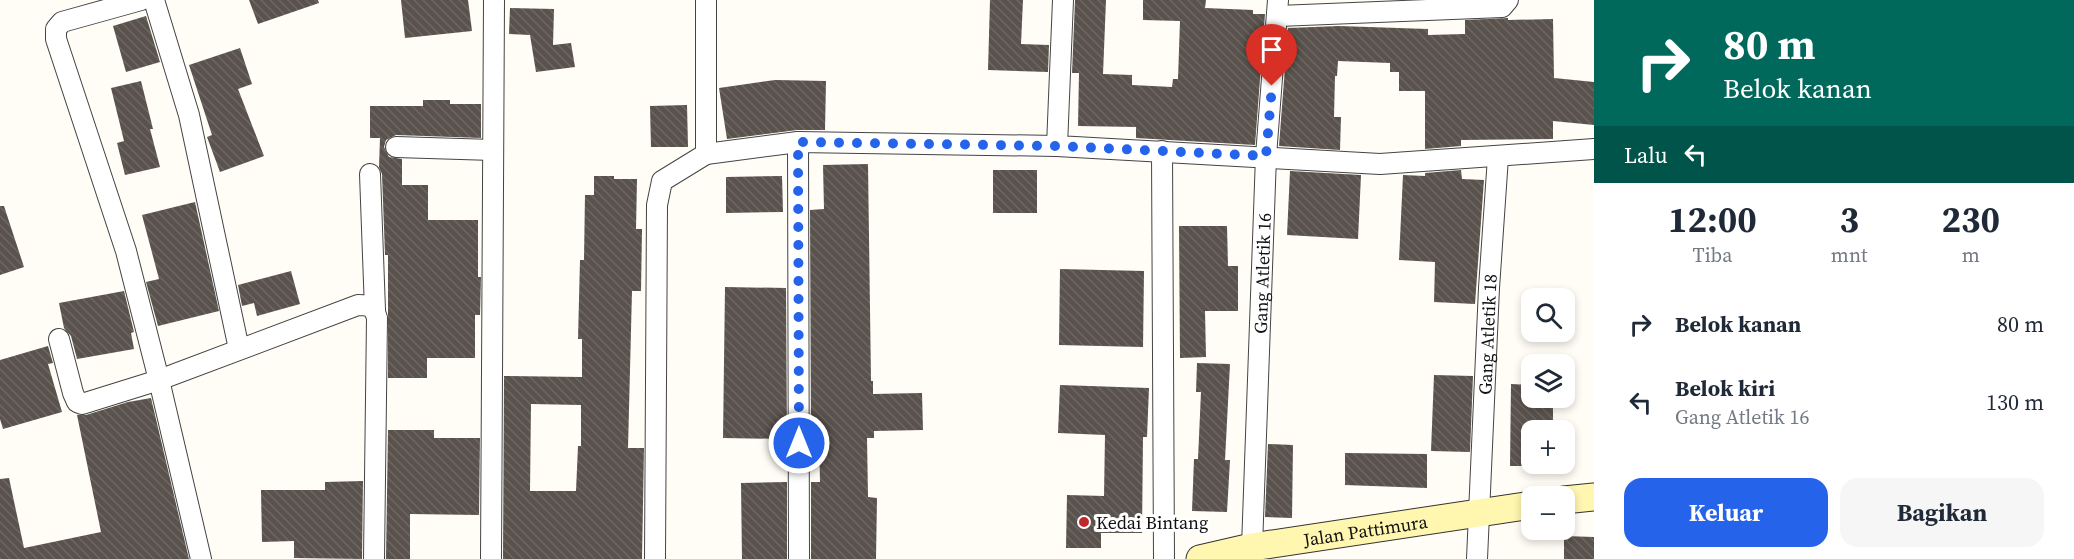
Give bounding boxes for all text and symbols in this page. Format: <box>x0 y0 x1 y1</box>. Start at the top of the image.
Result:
text: 80 m <box>1723 15 1816 73</box>
pin <box>1246 24 1297 86</box>
icon: right <box>1624 24 1702 102</box>
icon: arrive <box>1255 33 1288 66</box>
text: Belok kanan <box>1723 70 1872 107</box>
icon: left <box>1679 138 1712 171</box>
text: Lalu <box>1624 140 1667 170</box>
text: 12:00 <box>1668 195 1757 244</box>
text: 3 <box>1839 195 1859 244</box>
text: 230 <box>1941 195 2000 244</box>
street label: Gang Atletik 16 <box>1247 212 1276 334</box>
text: Tiba <box>1693 241 1732 269</box>
text: mnt <box>1831 241 1867 269</box>
text: m <box>1962 241 1980 269</box>
street label: Gang Atletik 18 <box>1472 273 1502 395</box>
map controls <box>1521 288 1575 540</box>
button: search <box>1521 288 1575 342</box>
icon: right <box>1624 308 1657 341</box>
text: Belok kanan <box>1675 309 1801 339</box>
text: 80 m <box>1997 309 2044 339</box>
button: layers <box>1521 354 1575 408</box>
text: Belok kiri <box>1675 373 1775 403</box>
icon: left <box>1624 386 1657 419</box>
text: 130 m <box>1986 387 2044 417</box>
text: Gang Atletik 16 <box>1675 403 1809 431</box>
position arrow <box>767 411 831 475</box>
button: + <box>1521 420 1575 474</box>
button: Keluar <box>1624 478 1828 547</box>
button: Bagikan <box>1840 478 2044 547</box>
button: − <box>1521 486 1575 540</box>
street label: Jalan Pattimura <box>1301 508 1430 552</box>
place label: Kedai Bintang <box>1096 510 1208 535</box>
marker: Kedai Bintang <box>1077 515 1091 529</box>

